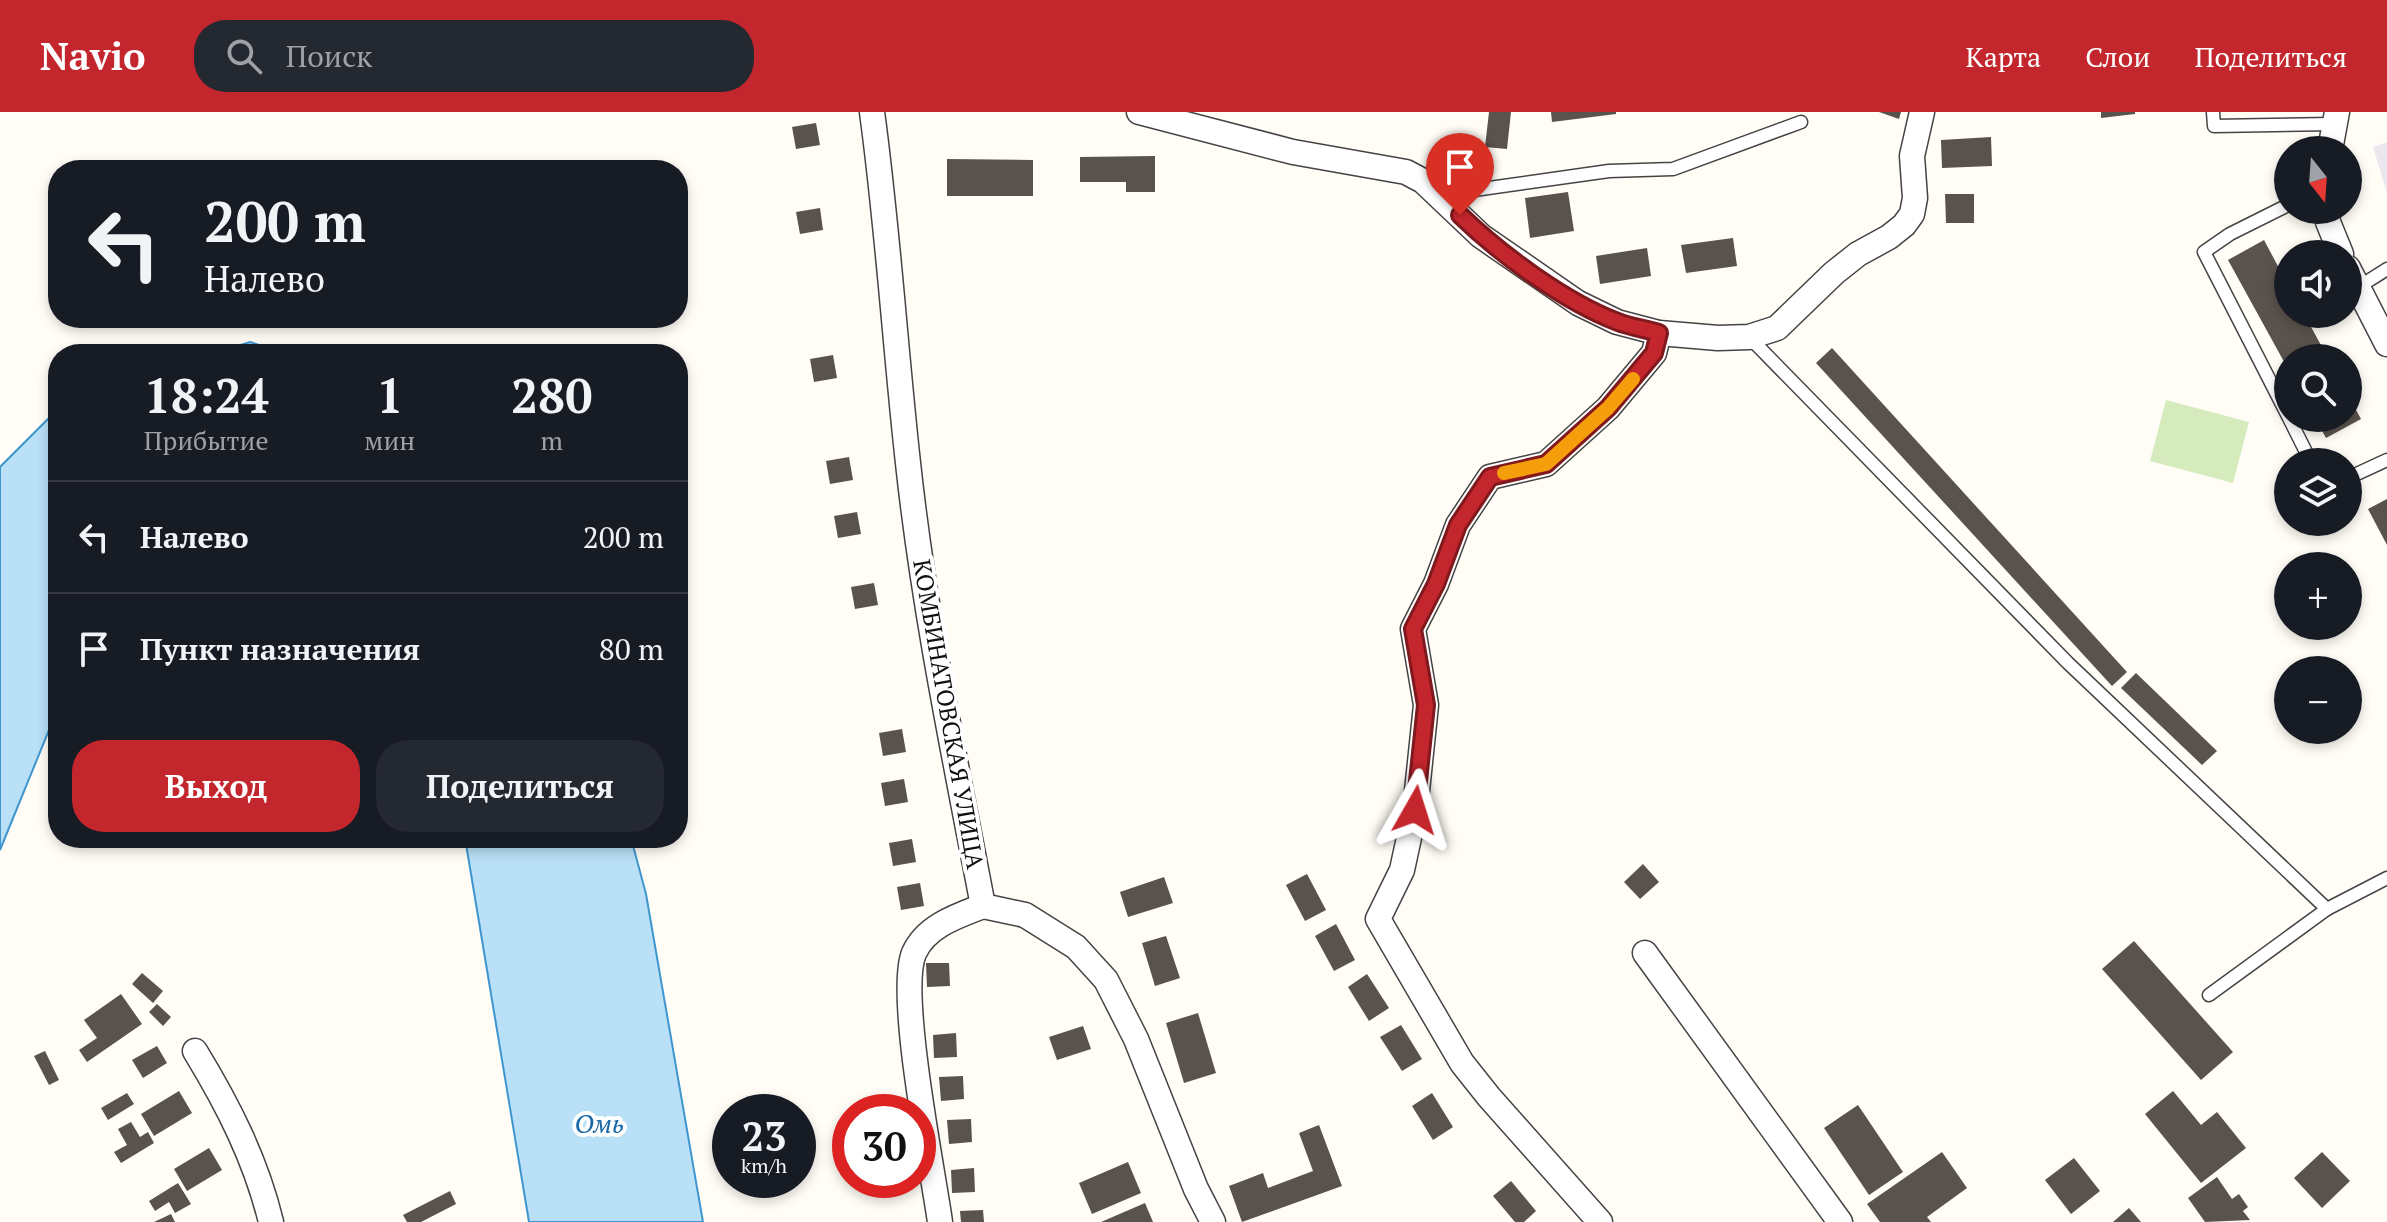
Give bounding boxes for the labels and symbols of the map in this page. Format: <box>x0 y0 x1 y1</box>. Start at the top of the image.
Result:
pin <box>1426 133 1494 215</box>
north arrow <box>2274 136 2362 224</box>
street label: КОМБИНАТОВСКАЯ УЛИЦА <box>906 557 992 872</box>
position arrow <box>1373 768 1457 852</box>
speed limit sign: 30 <box>832 1094 936 1198</box>
water label: Омь <box>575 1106 623 1140</box>

